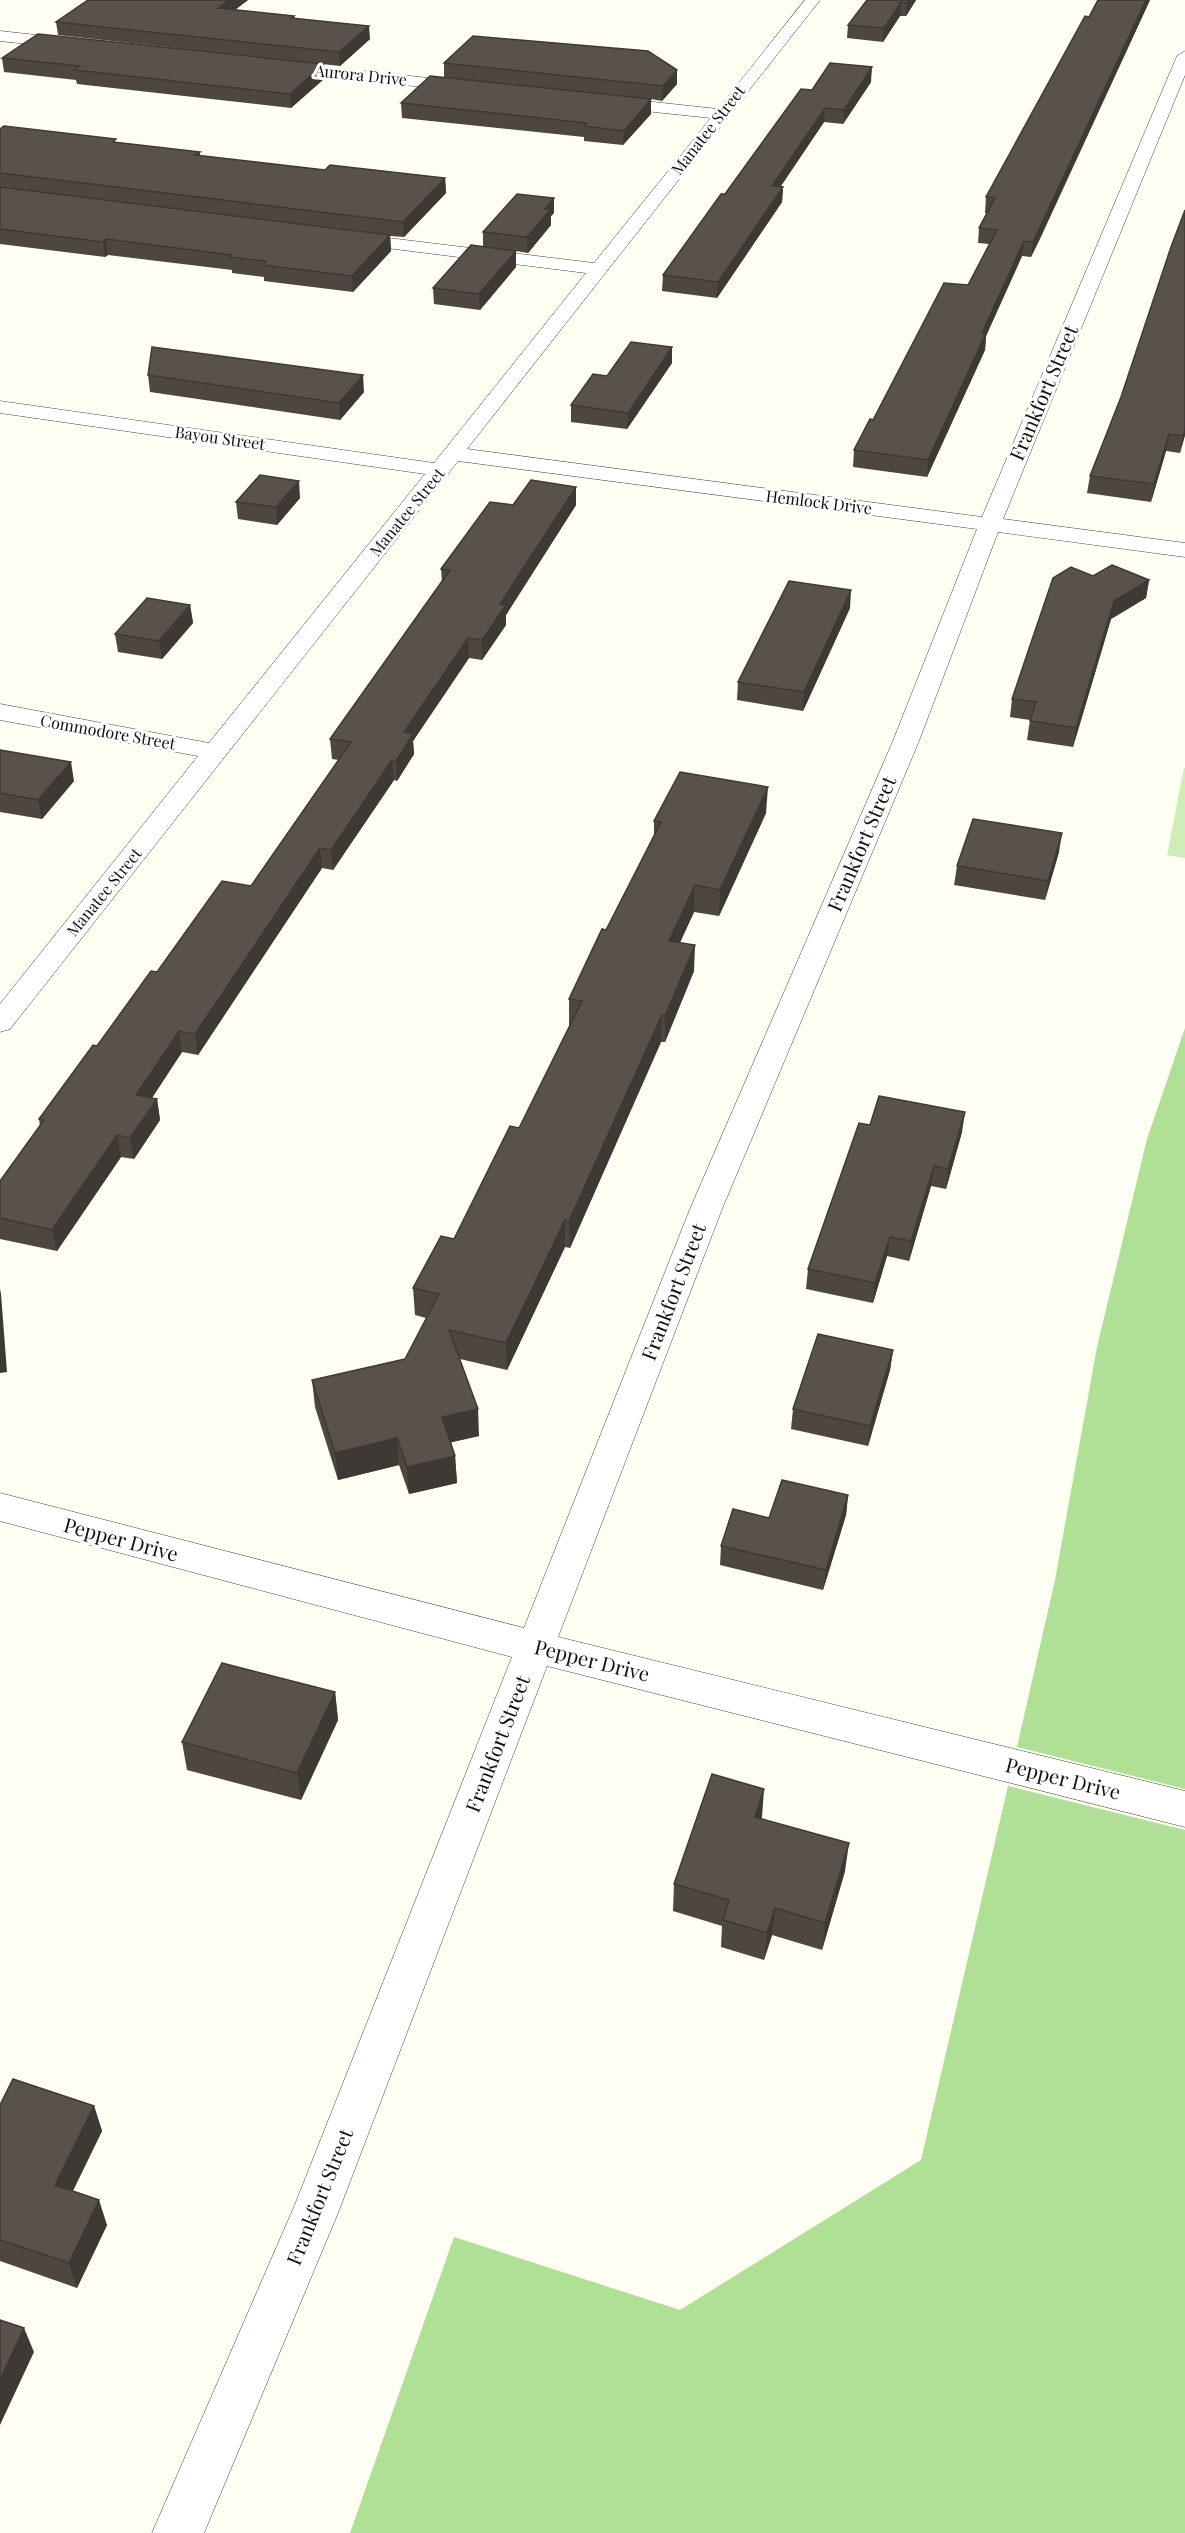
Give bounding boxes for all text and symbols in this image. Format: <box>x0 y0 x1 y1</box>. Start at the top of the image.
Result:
street label: Aurora Drive <box>313 59 408 90</box>
street label: Manatee Street <box>666 80 749 179</box>
street label: Frankfort Street <box>1002 320 1084 464</box>
street label: Bayou Street <box>174 421 267 454</box>
street label: Manatee Street <box>364 463 449 560</box>
street label: Hemlock Drive <box>765 485 873 518</box>
street label: Commodore Street <box>39 709 178 754</box>
street label: Frankfort Street <box>820 771 902 915</box>
street label: Manatee Street <box>61 843 146 940</box>
street label: Frankfort Street <box>634 1218 711 1364</box>
street label: Pepper Drive <box>61 1510 182 1567</box>
street label: Pepper Drive <box>532 1632 653 1687</box>
street label: Frankfort Street <box>458 1670 535 1816</box>
street label: Pepper Drive <box>1003 1750 1124 1805</box>
street label: Frankfort Street <box>279 2123 359 2269</box>

